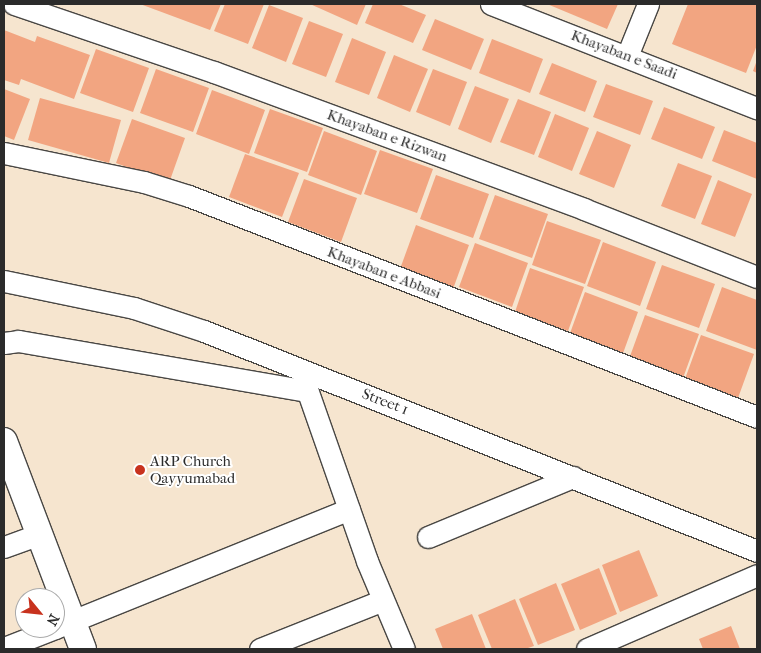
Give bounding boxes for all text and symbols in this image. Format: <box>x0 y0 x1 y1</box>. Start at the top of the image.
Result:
street label: Khayaban e Saadi <box>568 26 680 84</box>
street label: Khayaban e Rizwan <box>324 106 450 166</box>
street label: Khayaban e Abbasi <box>325 243 443 303</box>
street label: Street 1 <box>359 385 411 419</box>
place label: ARP Church Qayyumabad <box>150 452 235 487</box>
marker: ARP Church Qayyumabad <box>134 464 146 476</box>
north arrow <box>15 588 65 638</box>
text: N <box>43 611 63 628</box>

